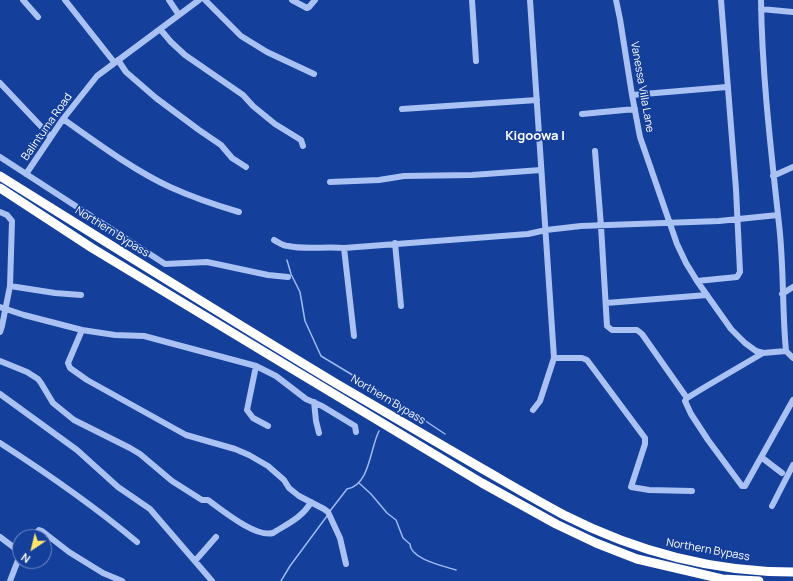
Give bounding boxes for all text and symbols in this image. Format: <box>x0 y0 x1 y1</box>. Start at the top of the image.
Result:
street label: Vanessa Villa Lane <box>628 40 656 134</box>
street label: Balintuma Road <box>19 91 75 163</box>
district label: Kigoowa I <box>505 128 565 144</box>
street label: Northern Bypass <box>73 204 151 260</box>
street label: Northern Bypass <box>348 373 428 427</box>
north arrow <box>12 529 52 569</box>
street label: Northern Bypass <box>665 536 751 564</box>
text: N <box>18 550 33 567</box>

